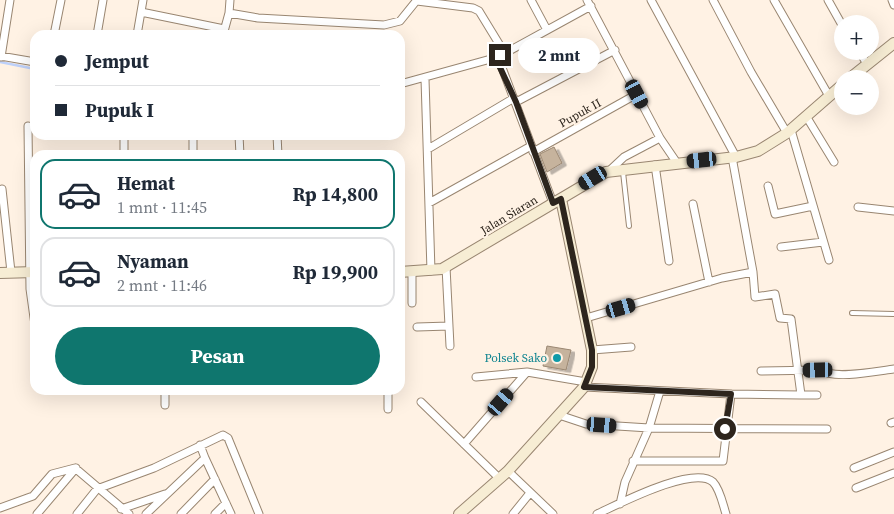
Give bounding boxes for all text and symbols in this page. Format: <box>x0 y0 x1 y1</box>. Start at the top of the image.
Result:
map controls <box>834 15 879 115</box>
button: + <box>834 15 879 60</box>
callout: 2 mnt <box>518 38 600 72</box>
route end <box>489 44 511 66</box>
text: 2 mnt <box>538 44 580 66</box>
text: Jemput <box>85 48 149 74</box>
button: − <box>834 70 879 115</box>
car <box>623 77 650 111</box>
street label: Pupuk II <box>556 95 604 131</box>
text: Pupuk I <box>85 97 154 123</box>
car <box>686 151 717 169</box>
car <box>576 164 609 192</box>
text: Hemat <box>117 170 175 196</box>
icon: car <box>57 172 102 217</box>
text: Rp 14,800 <box>292 181 378 207</box>
street label: Jalan Siaran <box>477 192 541 239</box>
text: 1 mnt · 11:45 <box>117 196 207 218</box>
text: Nyaman <box>117 248 189 274</box>
icon: car <box>57 250 102 295</box>
text: Rp 19,900 <box>292 259 378 285</box>
text: 2 mnt · 11:46 <box>117 274 207 296</box>
car <box>604 297 637 319</box>
button: Pesan <box>55 327 380 385</box>
place label: Polsek Sako <box>484 350 547 366</box>
marker: Polsek Sako <box>551 352 563 364</box>
car <box>802 362 833 378</box>
car <box>485 386 516 418</box>
car <box>586 416 617 434</box>
route start <box>714 418 736 440</box>

